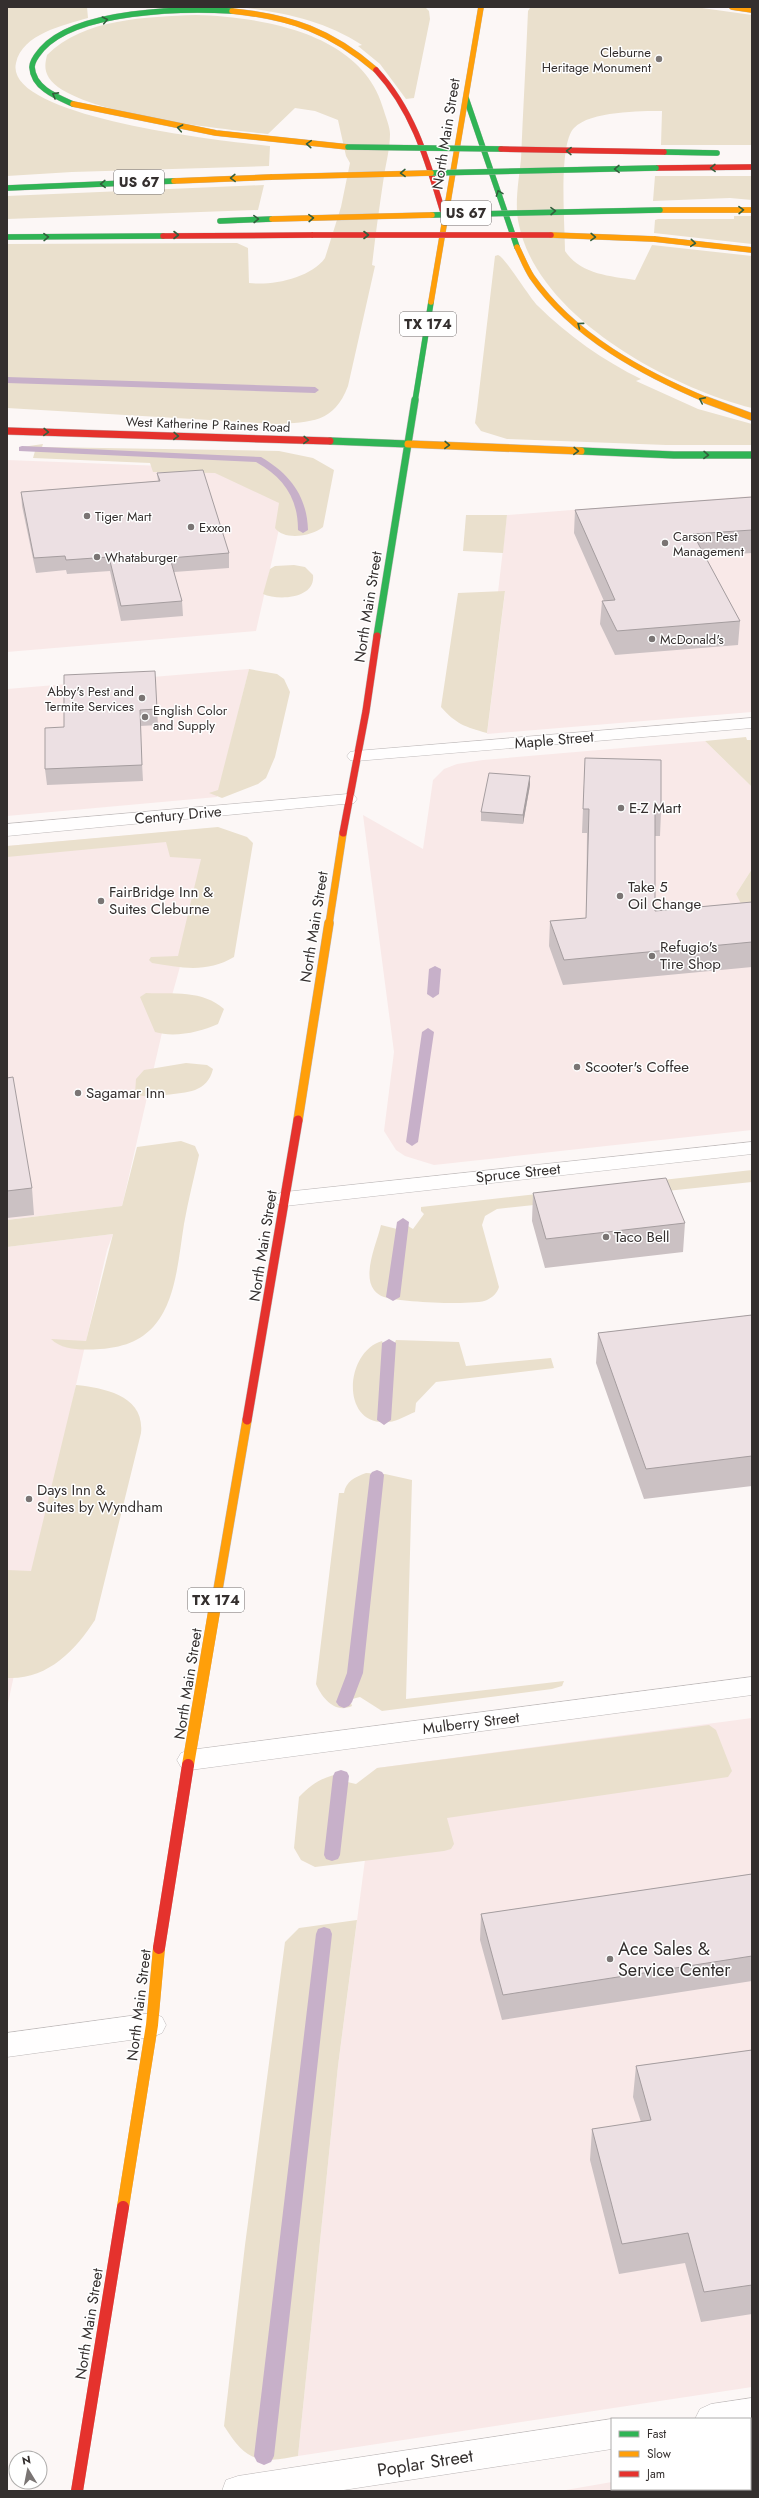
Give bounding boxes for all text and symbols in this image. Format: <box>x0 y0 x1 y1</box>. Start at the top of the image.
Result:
one-way arrow <box>102 17 108 25</box>
place label: Cleburne Heritage Monument <box>542 43 652 77</box>
marker: Cleburne Heritage Monument <box>654 54 664 64</box>
street label: North Main Street <box>426 76 466 191</box>
one-way arrow <box>52 93 59 100</box>
one-way arrow <box>177 124 183 132</box>
one-way arrow <box>306 140 312 149</box>
one-way arrow <box>566 147 572 155</box>
one-way arrow <box>710 164 716 172</box>
one-way arrow <box>614 165 620 173</box>
one-way arrow <box>400 168 406 177</box>
road number: US 67 <box>114 170 164 194</box>
one-way arrow <box>230 174 236 183</box>
one-way arrow <box>100 179 106 188</box>
one-way arrow <box>496 190 504 197</box>
road number: US 67 <box>441 201 491 225</box>
one-way arrow <box>738 206 744 214</box>
one-way arrow <box>550 207 556 216</box>
one-way arrow <box>308 213 314 222</box>
one-way arrow <box>253 215 259 224</box>
one-way arrow <box>173 231 179 239</box>
one-way arrow <box>363 231 369 239</box>
one-way arrow <box>590 232 596 241</box>
one-way arrow <box>43 233 49 241</box>
one-way arrow <box>690 238 696 247</box>
road number: TX 174 <box>400 312 456 336</box>
one-way arrow <box>577 323 584 330</box>
one-way arrow <box>699 397 706 405</box>
street label: West Katherine P Raines Road <box>125 412 291 437</box>
one-way arrow <box>43 428 49 436</box>
one-way arrow <box>173 432 179 440</box>
one-way arrow <box>303 436 309 445</box>
one-way arrow <box>444 441 450 450</box>
one-way arrow <box>573 446 579 455</box>
one-way arrow <box>703 451 709 459</box>
place label: Tiger Mart <box>95 507 152 526</box>
marker: Tiger Mart <box>82 511 92 521</box>
place label: Exxon <box>199 518 231 537</box>
marker: Exxon <box>186 522 196 532</box>
place label: Carson Pest Management <box>673 527 745 561</box>
marker: Carson Pest Management <box>660 538 670 548</box>
place label: Whataburger <box>105 548 178 567</box>
street label: North Main Street <box>348 549 388 664</box>
marker: Whataburger <box>92 552 102 562</box>
place label: McDonald's <box>660 630 724 649</box>
marker: McDonald's <box>647 634 657 644</box>
place label: Abby's Pest and Termite Services <box>45 682 134 716</box>
marker: Abby's Pest and Termite Services <box>137 693 147 703</box>
place label: English Color and Supply <box>153 701 228 735</box>
marker: English Color and Supply <box>140 712 150 722</box>
street label: Maple Street <box>513 726 595 754</box>
place label: E-Z Mart <box>629 797 682 819</box>
street label: Century Drive <box>134 800 223 830</box>
marker: E-Z Mart <box>616 803 626 813</box>
street label: North Main Street <box>294 869 334 984</box>
place label: Take 5 Oil Change <box>628 876 701 915</box>
place label: FairBridge Inn & Suites Cleburne <box>109 881 213 920</box>
marker: Take 5 Oil Change <box>615 891 625 901</box>
marker: FairBridge Inn & Suites Cleburne <box>96 896 106 906</box>
place label: Refugio's Tire Shop <box>660 936 721 975</box>
marker: Refugio's Tire Shop <box>647 951 657 961</box>
place label: Scooter's Coffee <box>585 1056 689 1078</box>
marker: Scooter's Coffee <box>572 1062 582 1072</box>
place label: Sagamar Inn <box>86 1082 165 1104</box>
marker: Sagamar Inn <box>73 1088 83 1098</box>
street label: Spruce Street <box>475 1158 562 1188</box>
street label: North Main Street <box>243 1188 283 1303</box>
place label: Taco Bell <box>614 1226 670 1248</box>
marker: Taco Bell <box>601 1232 611 1242</box>
place label: Days Inn & Suites by Wyndham <box>37 1479 163 1518</box>
marker: Days Inn & Suites by Wyndham <box>24 1494 34 1504</box>
road number: TX 174 <box>188 1588 244 1612</box>
street label: North Main Street <box>168 1626 208 1741</box>
street label: Mulberry Street <box>421 1706 521 1740</box>
place label: Ace Sales & Service Center <box>618 1936 731 1983</box>
street label: North Main Street <box>121 1948 157 2062</box>
marker: Ace Sales & Service Center <box>605 1954 615 1964</box>
street label: North Main Street <box>69 2266 109 2381</box>
legend <box>611 2418 751 2490</box>
text: Fast <box>647 2425 666 2443</box>
street label: Poplar Street <box>375 2442 475 2483</box>
text: Slow <box>647 2445 672 2463</box>
north arrow <box>8 2450 48 2490</box>
text: N <box>21 2452 32 2469</box>
text: Jam <box>645 2465 665 2483</box>

